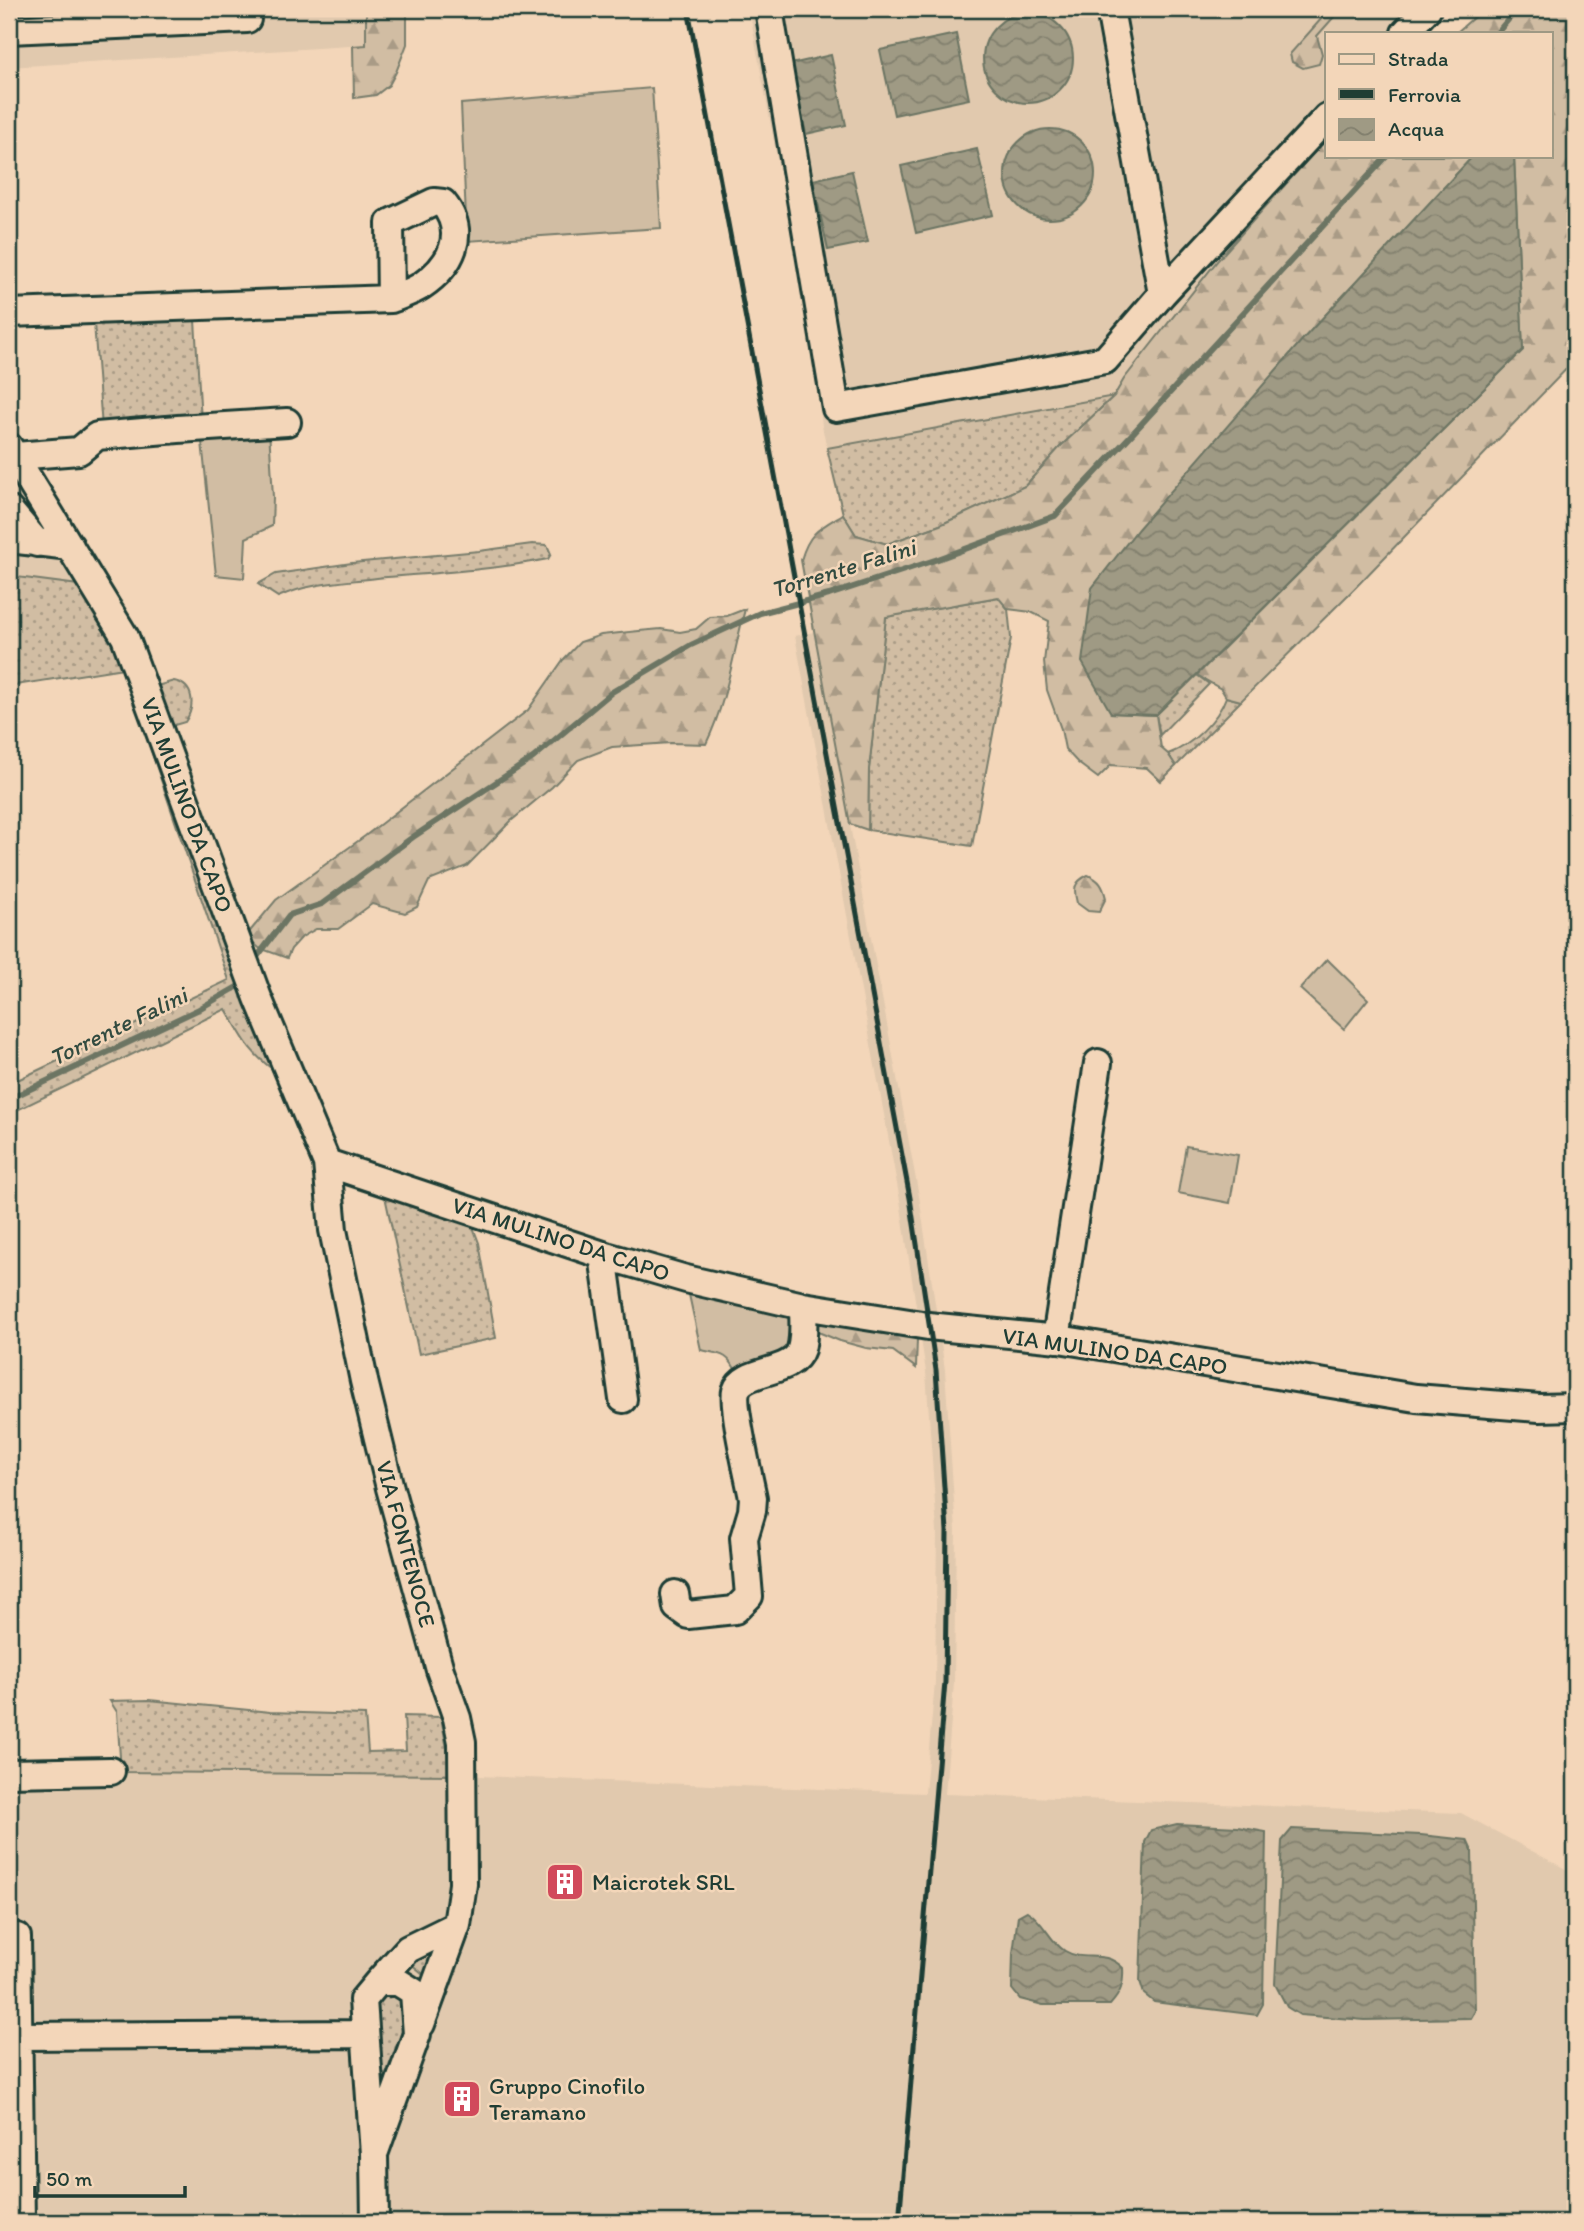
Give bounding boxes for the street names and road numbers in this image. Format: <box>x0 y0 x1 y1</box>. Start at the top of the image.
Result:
street label: VIA MULINO DA CAPO <box>135 694 239 916</box>
street label: VIA MULINO DA CAPO <box>449 1191 673 1287</box>
street label: VIA MULINO DA CAPO <box>1001 1321 1229 1381</box>
street label: VIA FONTENOCE <box>370 1458 442 1631</box>

